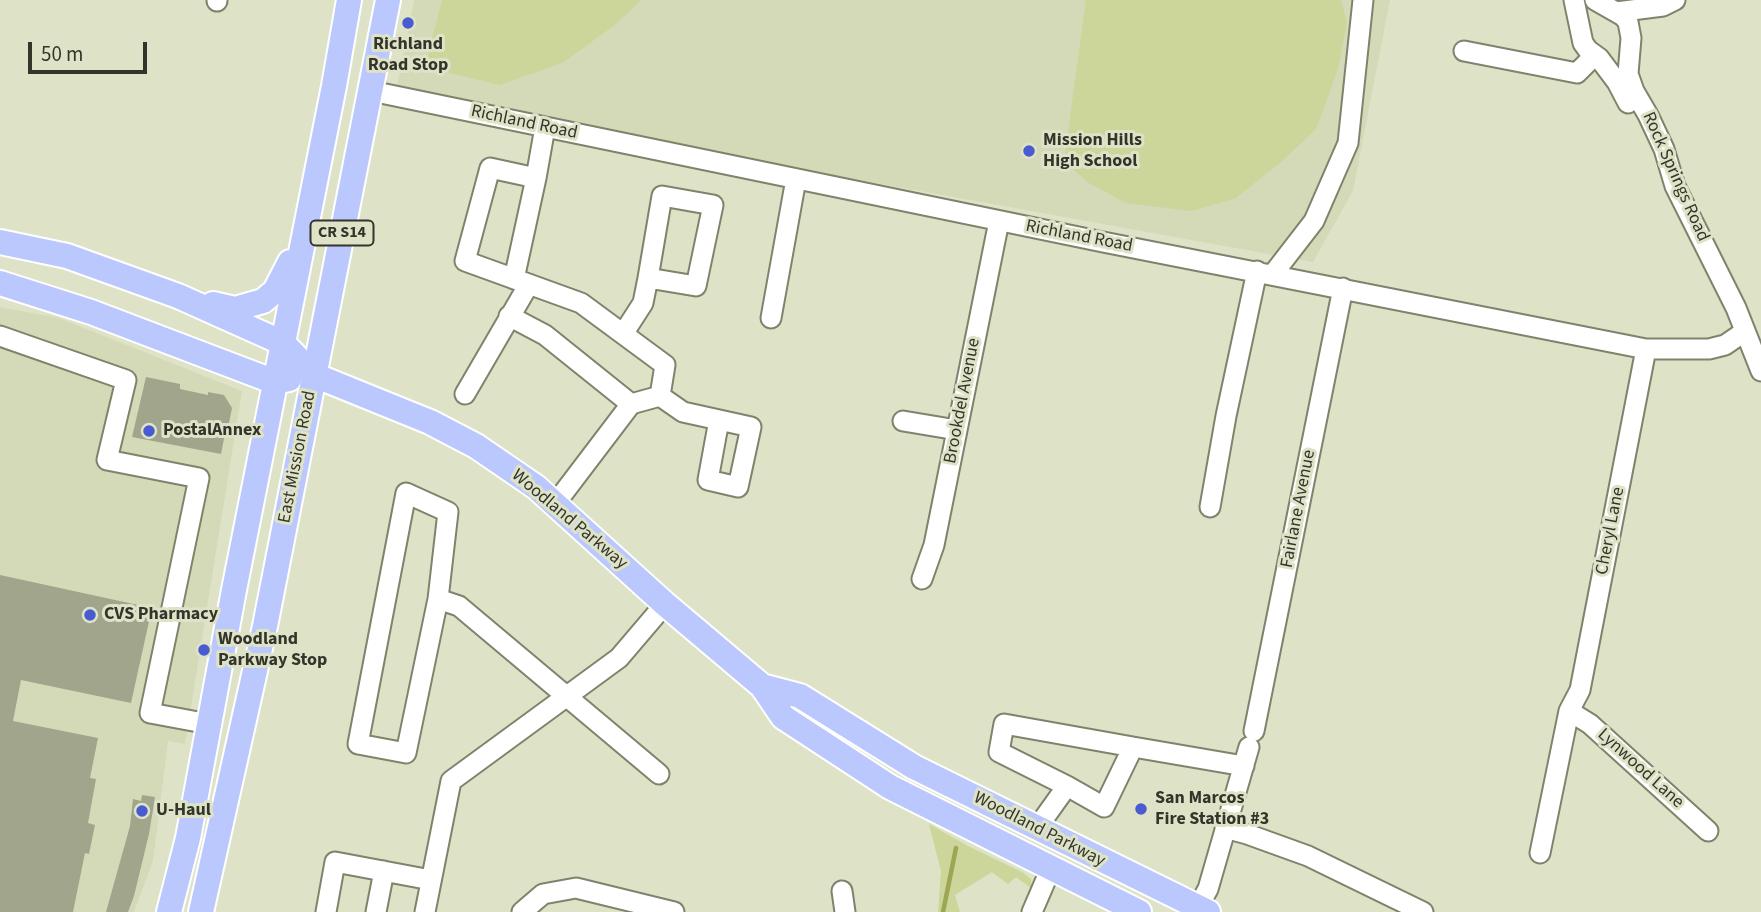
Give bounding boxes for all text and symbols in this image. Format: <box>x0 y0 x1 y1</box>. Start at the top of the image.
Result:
marker: Richland Road Stop <box>400 15 416 31</box>
scale bar <box>32 28 150 72</box>
place label: Richland Road Stop <box>368 34 448 76</box>
text: 50 m <box>41 39 83 69</box>
street label: Richland Road <box>469 101 579 145</box>
street label: Rock Springs Road <box>1637 109 1713 245</box>
place label: Mission Hills High School <box>1043 130 1142 172</box>
marker: Mission Hills High School <box>1021 143 1037 159</box>
street label: Richland Road <box>1024 216 1134 258</box>
road number: CR S14 <box>310 220 374 246</box>
street label: Brookdel Avenue <box>940 336 986 466</box>
street label: East Mission Road <box>275 389 321 525</box>
place label: PostalAnnex <box>163 420 261 442</box>
marker: PostalAnnex <box>141 423 157 439</box>
street label: Fairlane Avenue <box>1277 448 1321 570</box>
street label: Woodland Parkway <box>507 465 631 575</box>
street label: Cheryl Lane <box>1592 485 1630 577</box>
place label: CVS Pharmacy <box>104 604 218 626</box>
marker: CVS Pharmacy <box>82 607 98 623</box>
place label: Woodland Parkway Stop <box>218 629 327 672</box>
marker: Woodland Parkway Stop <box>196 642 212 658</box>
street label: Lynwood Lane <box>1592 725 1688 813</box>
street label: Woodland Parkway <box>970 788 1108 872</box>
place label: San Marcos Fire Station #3 <box>1155 788 1269 830</box>
place label: U-Haul <box>156 800 211 822</box>
marker: San Marcos Fire Station #3 <box>1133 801 1149 817</box>
marker: U-Haul <box>134 803 150 819</box>

